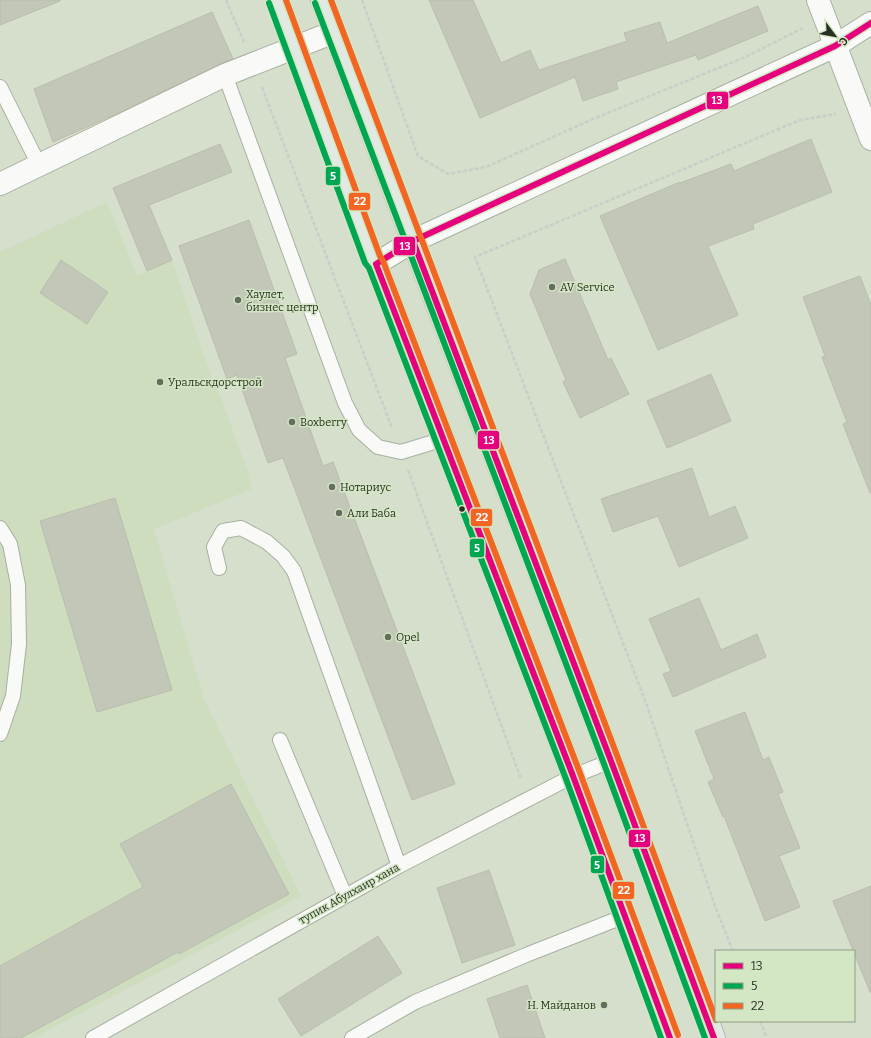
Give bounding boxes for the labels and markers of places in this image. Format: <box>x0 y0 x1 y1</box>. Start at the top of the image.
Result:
place label: AV Service <box>560 281 615 294</box>
marker: AV Service <box>547 282 557 292</box>
place label: Хаулет, бизнес центр <box>246 288 319 314</box>
marker: Хаулет, бизнес центр <box>233 295 243 305</box>
place label: Уральскдорстрой <box>168 376 262 389</box>
marker: Уральскдорстрой <box>155 377 165 387</box>
place label: Boxberry <box>300 416 347 429</box>
marker: Boxberry <box>287 417 297 427</box>
place label: Нотариус <box>340 481 391 494</box>
marker: Нотариус <box>327 482 337 492</box>
unlabelled marker <box>457 504 467 514</box>
place label: Али Баба <box>347 507 396 520</box>
marker: Али Баба <box>334 508 344 518</box>
place label: Opel <box>396 631 420 644</box>
marker: Opel <box>383 632 393 642</box>
place label: Н. Майданов <box>527 999 596 1012</box>
marker: Н. Майданов <box>599 1000 609 1010</box>

